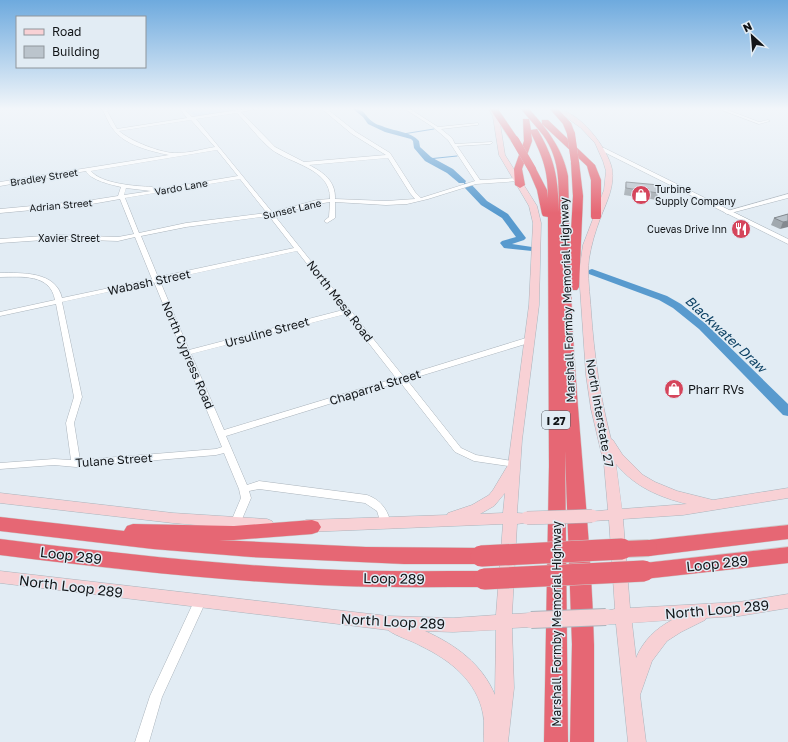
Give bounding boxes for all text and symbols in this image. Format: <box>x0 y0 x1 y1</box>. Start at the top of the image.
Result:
legend <box>16 16 146 68</box>
north arrow <box>732 16 772 56</box>
text: N <box>741 19 754 34</box>
text: Road <box>52 24 81 39</box>
text: Building <box>52 44 100 59</box>
street label: Bradley Street <box>9 166 79 188</box>
street label: Vardo Lane <box>154 176 209 198</box>
place label: Turbine Supply Company <box>655 183 736 207</box>
shop icon: Turbine Supply Company <box>630 184 652 206</box>
street label: Adrian Street <box>29 196 93 214</box>
street label: Sunset Lane <box>262 196 323 222</box>
street label: Marshall Formby Memorial Highway <box>556 197 578 403</box>
restaurant icon: Cuevas Drive Inn <box>730 218 752 240</box>
place label: Cuevas Drive Inn <box>647 223 727 235</box>
street label: Xavier Street <box>38 232 100 244</box>
street label: North Mesa Road <box>304 257 376 345</box>
street label: Wabash Street <box>106 266 192 298</box>
water label: Blackwater Draw <box>682 292 771 377</box>
street label: North Cypress Road <box>159 299 217 411</box>
street label: Ursuline Street <box>223 313 311 351</box>
street label: North Interstate 27 <box>583 358 617 468</box>
street label: Chaparral Street <box>327 366 423 408</box>
shop icon: Pharr RVs <box>663 378 685 400</box>
place label: Pharr RVs <box>688 382 744 397</box>
road number: I 27 <box>542 411 570 429</box>
street label: Tulane Street <box>75 450 153 470</box>
street label: Marshall Formby Memorial Highway <box>549 521 564 727</box>
street label: Loop 289 <box>39 543 103 567</box>
street label: Loop 289 <box>685 551 749 575</box>
street label: Loop 289 <box>363 569 425 587</box>
street label: North Loop 289 <box>18 571 124 601</box>
street label: North Loop 289 <box>664 596 770 622</box>
street label: North Loop 289 <box>340 610 446 632</box>

